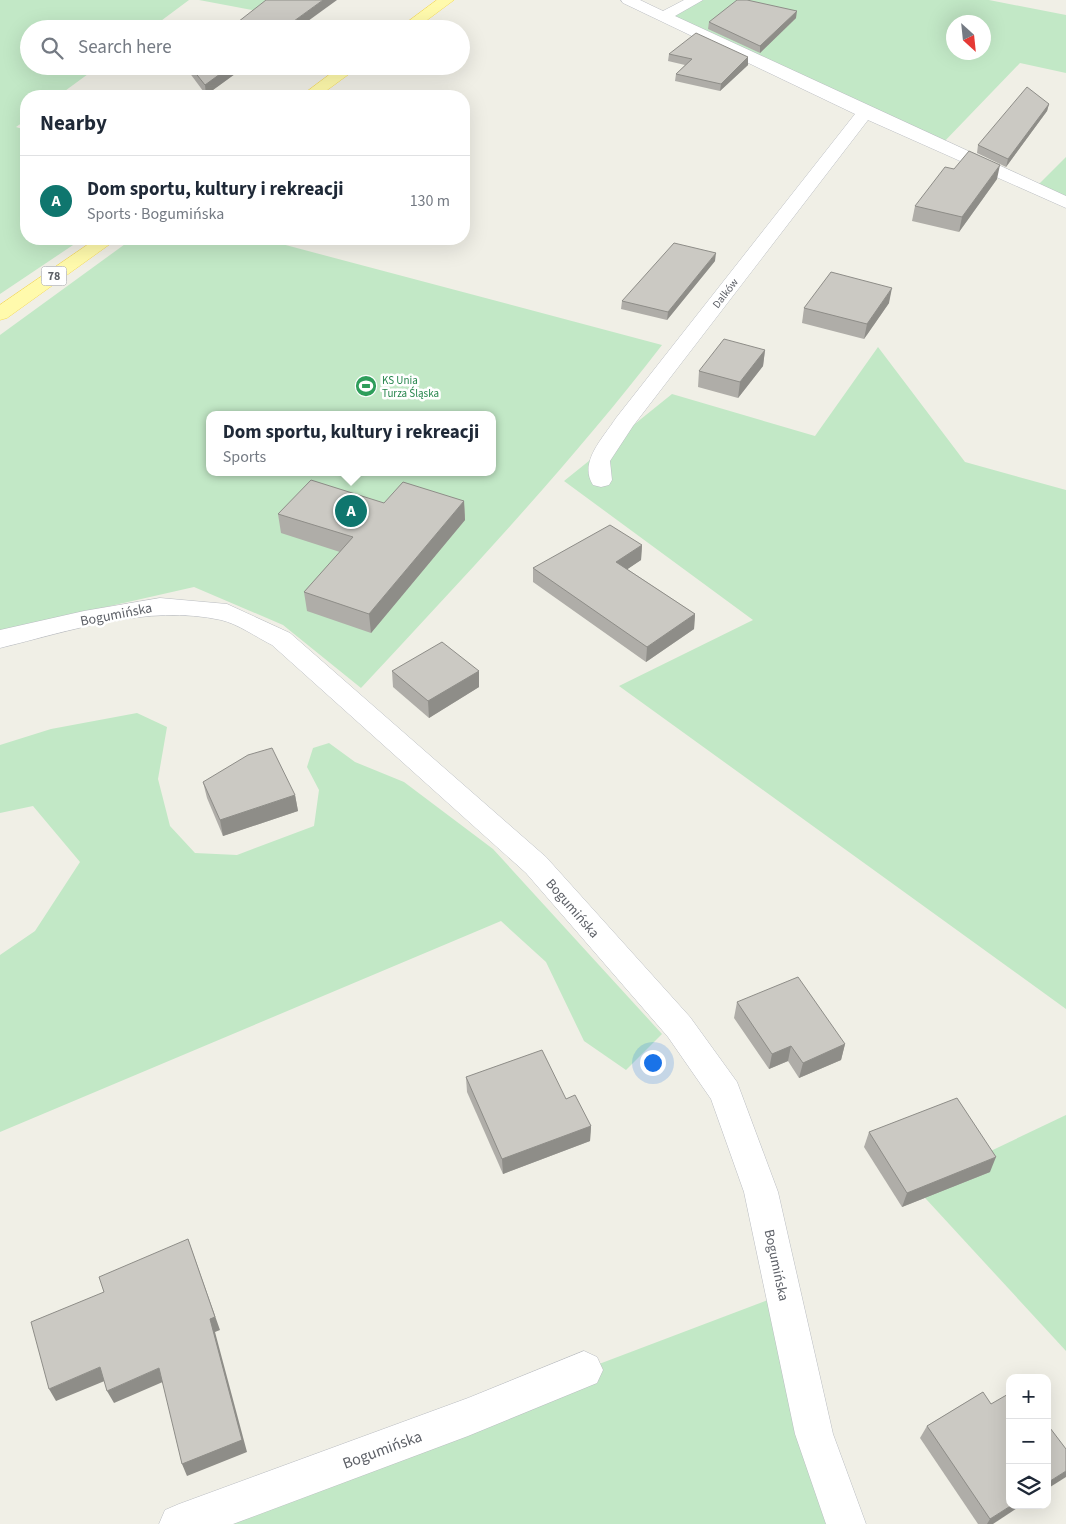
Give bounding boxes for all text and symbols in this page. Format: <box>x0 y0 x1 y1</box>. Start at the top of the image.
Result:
north arrow <box>946 15 991 60</box>
search box <box>20 20 470 75</box>
icon: search <box>38 34 66 62</box>
text: Search here <box>78 34 172 61</box>
text: Nearby <box>40 108 107 138</box>
text: Dom sportu, kultury i rekreacji <box>87 176 344 203</box>
text: A <box>51 190 61 212</box>
text: 130 m <box>410 190 450 212</box>
text: Sports · Bogumińska <box>87 203 224 225</box>
road number: 78 <box>42 266 66 286</box>
street label: Dalków <box>709 275 742 311</box>
place label: KS Unia Turza Śląska <box>382 373 439 401</box>
sports icon: KS Unia Turza Śląska <box>354 374 378 398</box>
popup <box>206 411 496 476</box>
text: Dom sportu, kultury i rekreacji <box>223 419 479 446</box>
text: Sports <box>223 446 266 468</box>
pin: A <box>335 492 367 530</box>
street label: Bogumińska <box>78 598 154 632</box>
street label: Bogumińska <box>541 875 604 943</box>
your location <box>640 1050 666 1076</box>
street label: Bogumińska <box>759 1227 793 1303</box>
map controls <box>1006 1374 1051 1509</box>
button: + <box>1006 1374 1051 1419</box>
button: − <box>1006 1419 1051 1464</box>
street label: Bogumińska <box>339 1425 425 1475</box>
button: layers <box>1006 1464 1051 1509</box>

